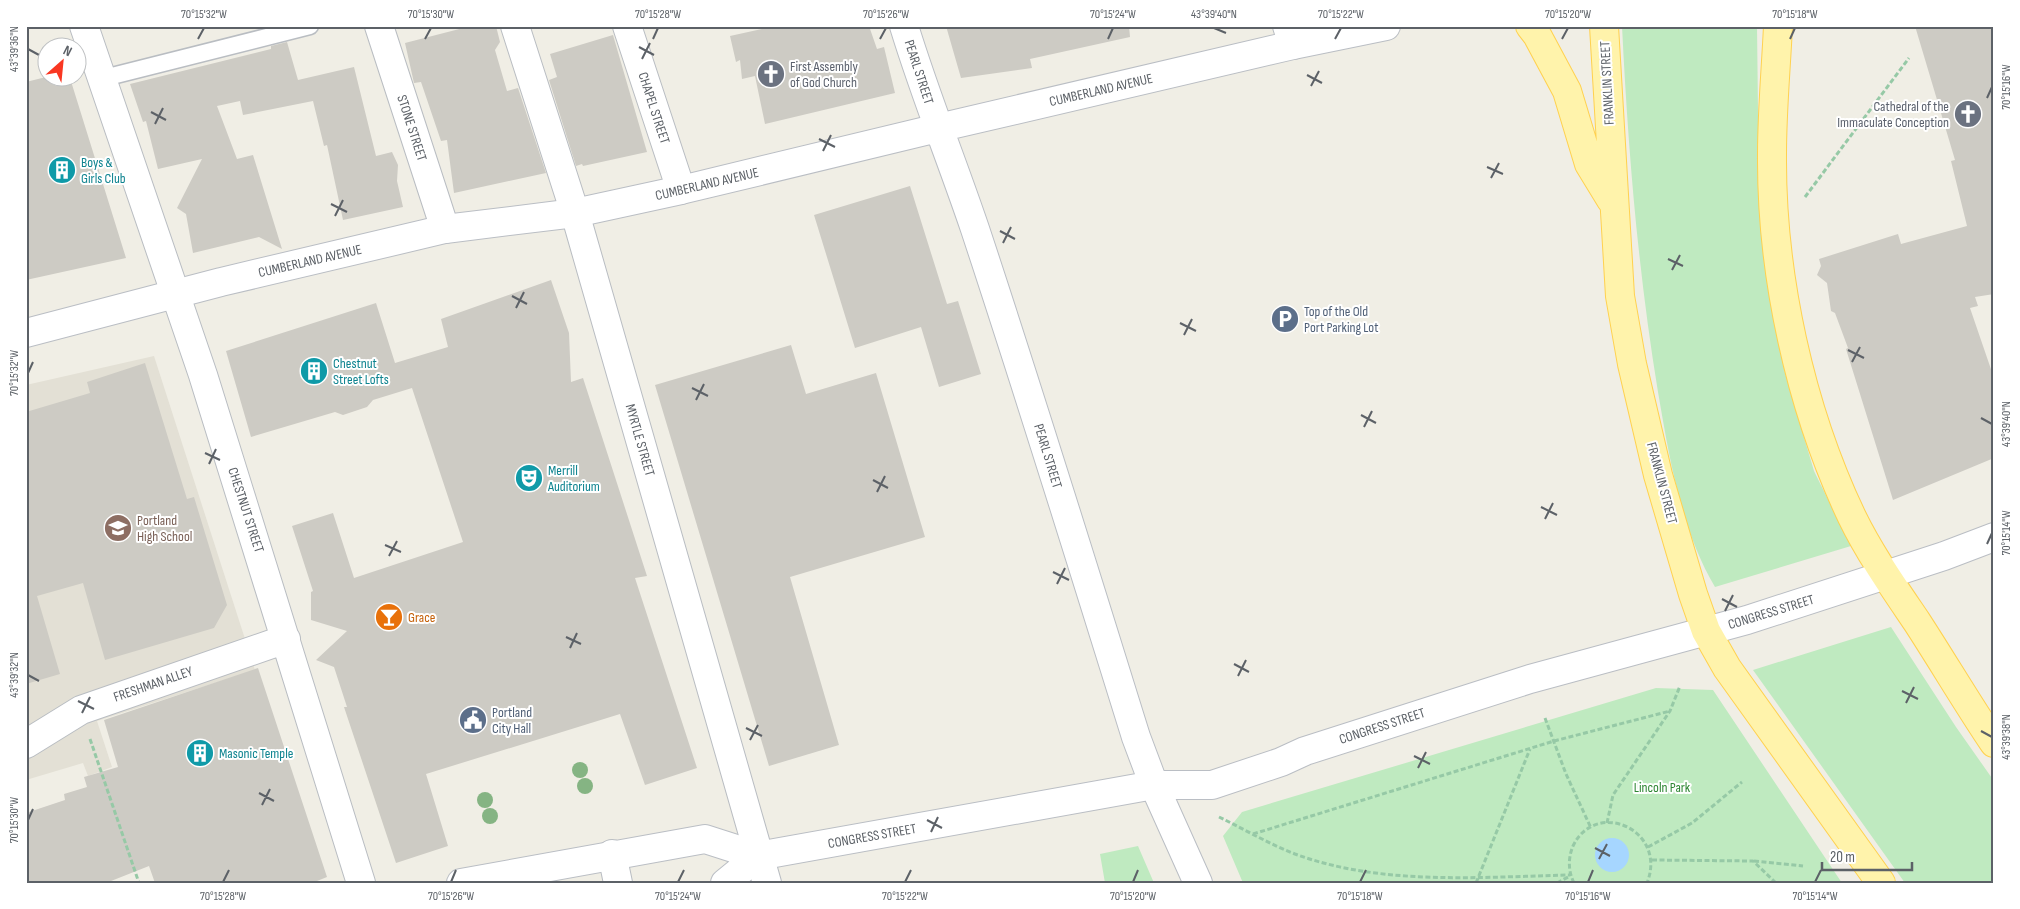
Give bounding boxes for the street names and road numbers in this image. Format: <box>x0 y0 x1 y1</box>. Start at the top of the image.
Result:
street label: PEARL STREET <box>901 38 937 107</box>
street label: FRANKLIN STREET <box>1596 40 1618 125</box>
street label: CHAPEL STREET <box>634 70 674 146</box>
street label: CUMBERLAND AVENUE <box>1048 70 1155 110</box>
street label: STONE STREET <box>393 93 431 164</box>
street label: CUMBERLAND AVENUE <box>654 164 761 204</box>
street label: CUMBERLAND AVENUE <box>257 241 364 281</box>
street label: MYRTLE STREET <box>622 402 659 478</box>
street label: PEARL STREET <box>1030 422 1066 491</box>
street label: FRANKLIN STREET <box>1643 440 1681 526</box>
street label: CHESTNUT STREET <box>224 465 268 555</box>
street label: CONGRESS STREET <box>1726 591 1816 633</box>
street label: FRESHMAN ALLEY <box>111 662 195 705</box>
street label: CONGRESS STREET <box>1337 704 1427 748</box>
street label: CONGRESS STREET <box>827 820 918 852</box>

